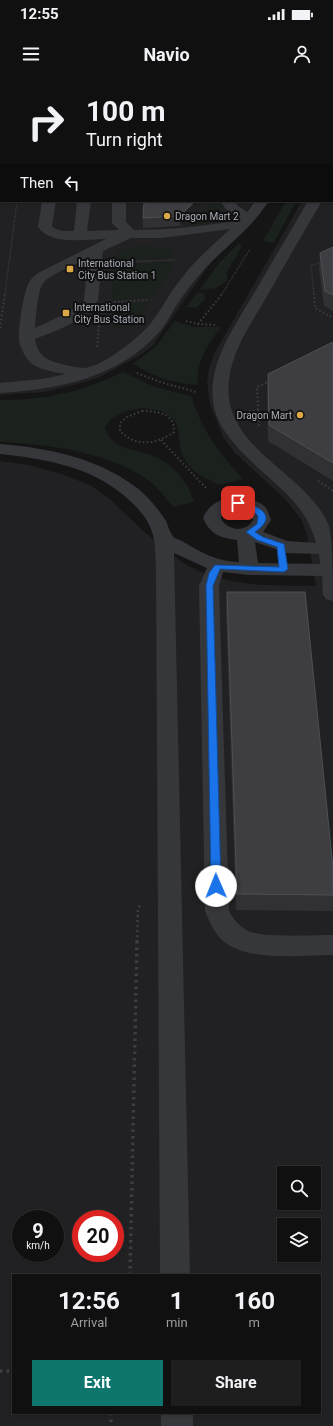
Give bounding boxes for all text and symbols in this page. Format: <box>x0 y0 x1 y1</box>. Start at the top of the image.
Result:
text: 12:55 <box>20 5 59 23</box>
icon: menu <box>20 43 42 65</box>
icon: person <box>291 43 313 65</box>
text: Navio <box>143 44 190 65</box>
text: 100 m <box>86 95 165 128</box>
icon: right <box>20 96 72 148</box>
text: Turn right <box>86 129 163 150</box>
icon: left <box>61 172 83 194</box>
text: Then <box>20 174 53 192</box>
marker: Dragon Mart 2 <box>162 211 172 221</box>
place label: Dragon Mart 2 <box>175 211 239 222</box>
place label: International City Bus Station 1 <box>78 258 157 281</box>
marker: International City Bus Station 1 <box>65 264 75 274</box>
place label: International City Bus Station <box>74 302 144 325</box>
marker: International City Bus Station <box>61 308 71 318</box>
place label: Dragon Mart <box>236 410 292 421</box>
marker: Dragon Mart <box>295 410 305 420</box>
pin <box>221 486 255 520</box>
icon: arrive <box>227 492 249 514</box>
position arrow <box>195 865 237 907</box>
map controls <box>277 1166 321 1262</box>
button: search <box>277 1166 321 1210</box>
speed limit sign: 20 <box>72 1210 124 1262</box>
button: layers <box>277 1218 321 1262</box>
text: 9 <box>32 1219 44 1243</box>
text: km/h <box>26 1240 50 1251</box>
text: 12:56 <box>58 1287 120 1315</box>
text: 1 <box>170 1287 184 1315</box>
text: 160 <box>234 1287 275 1315</box>
text: Arrival <box>70 1315 107 1330</box>
text: min <box>166 1315 188 1330</box>
text: m <box>249 1315 260 1330</box>
button: Exit <box>32 1360 163 1406</box>
button: Share <box>171 1360 301 1406</box>

